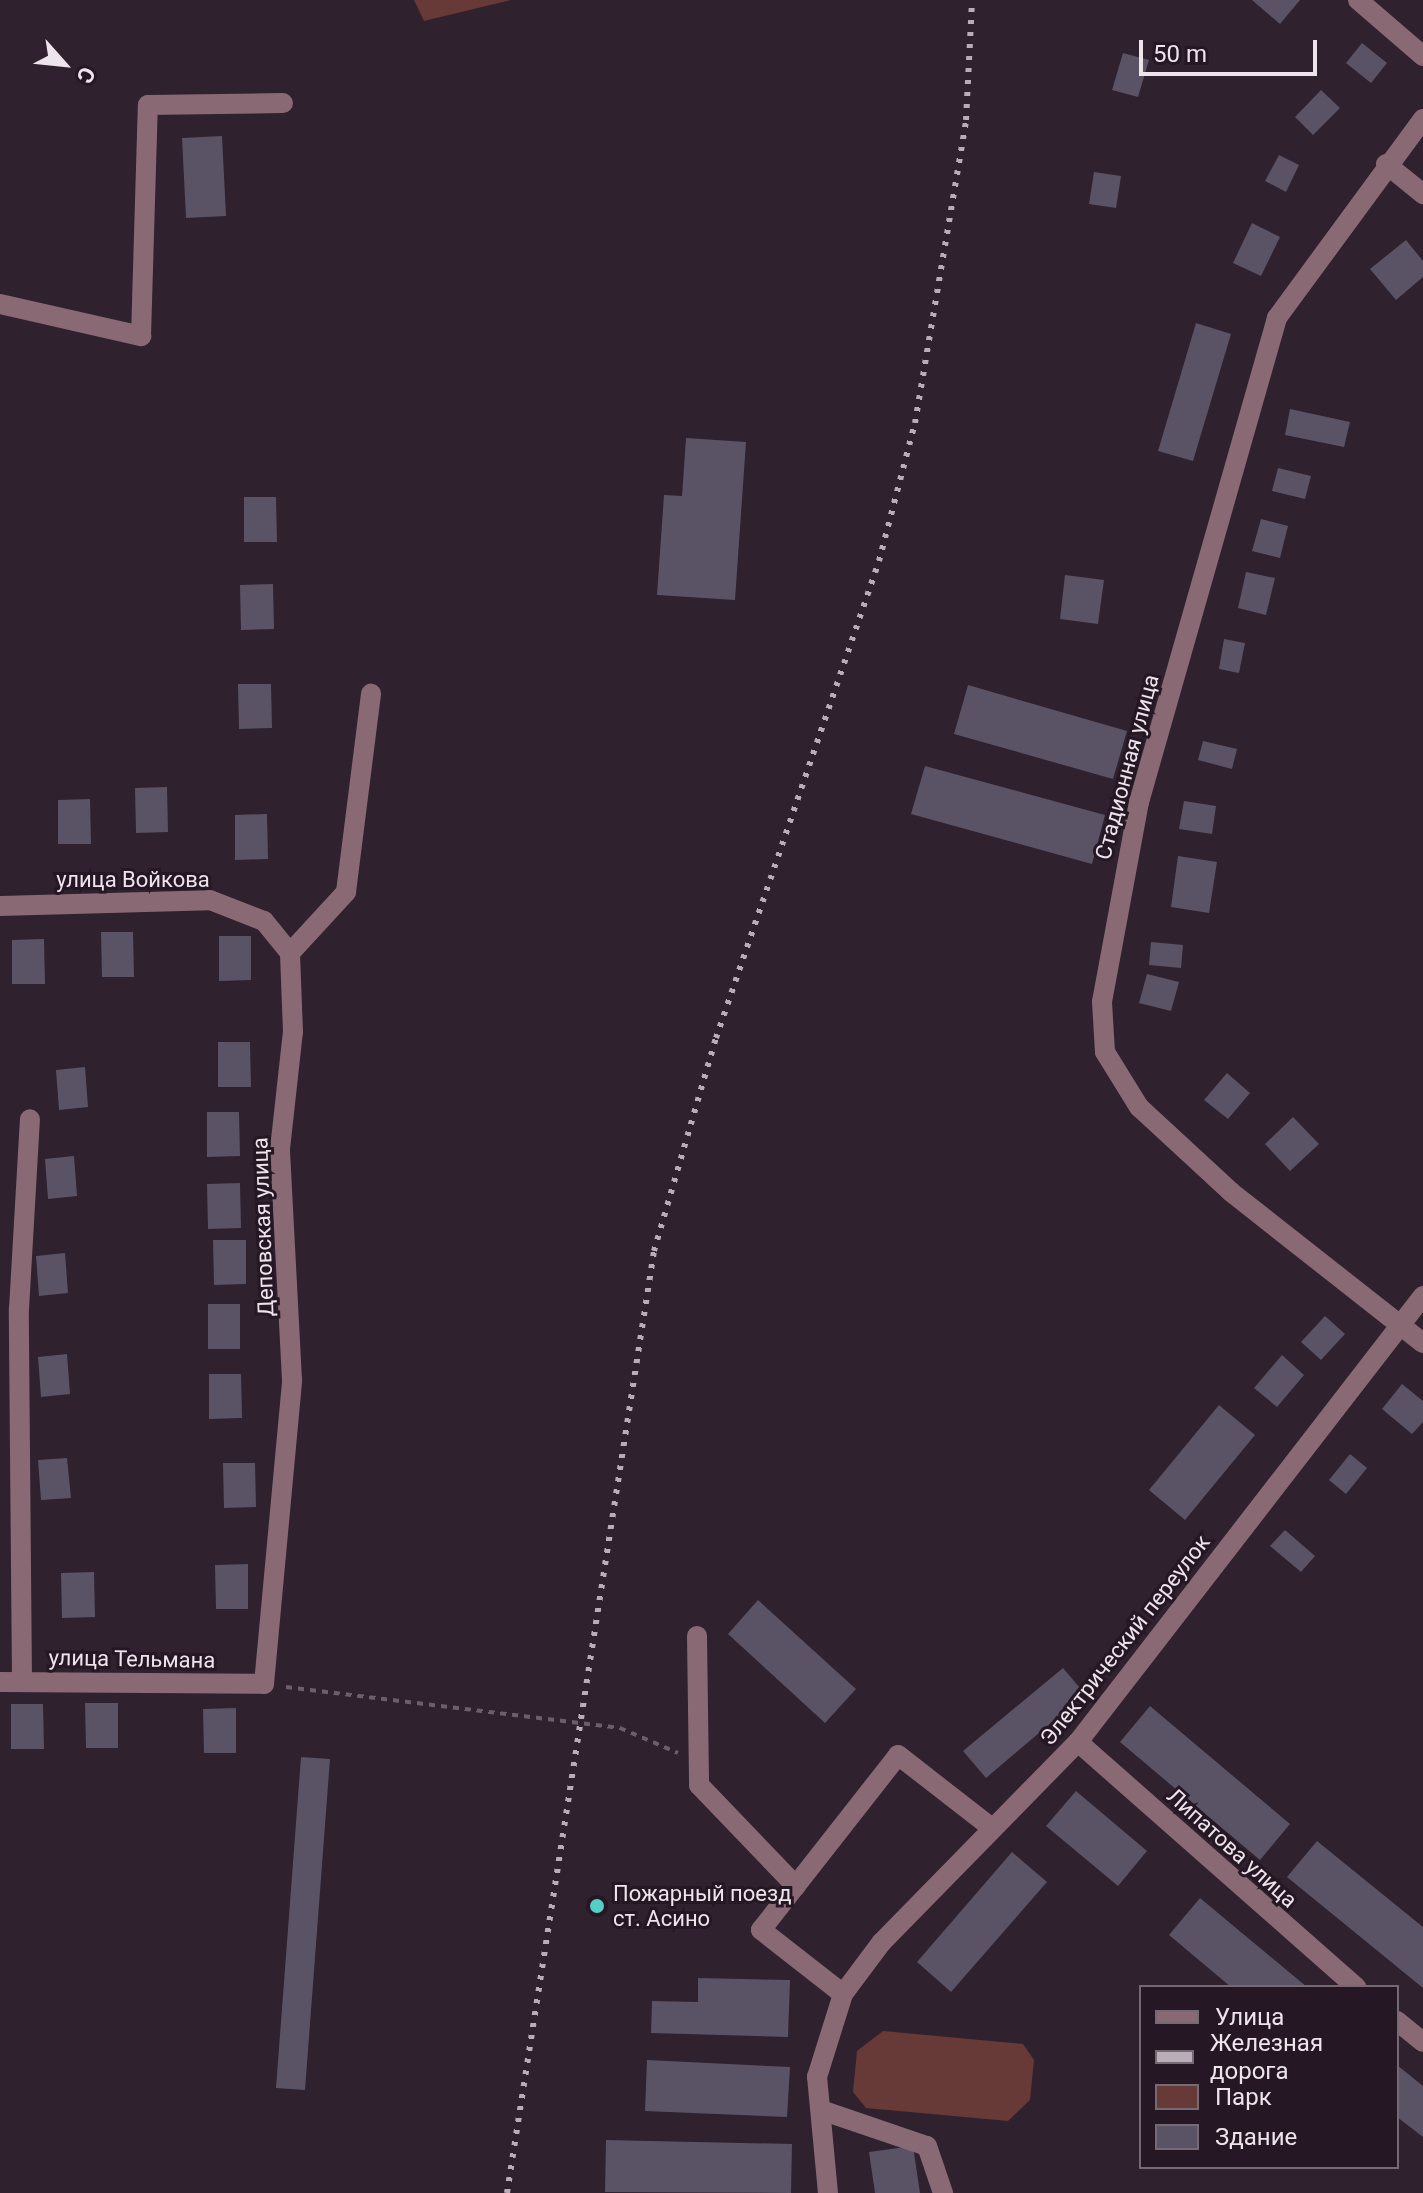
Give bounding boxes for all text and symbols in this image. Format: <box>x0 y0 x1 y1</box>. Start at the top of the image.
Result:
north arrow <box>24 24 104 104</box>
scale bar <box>1143 24 1321 74</box>
text: 50 m <box>1153 40 1207 68</box>
text: С <box>71 63 100 87</box>
street label: Стадионная улица <box>1090 672 1164 862</box>
street label: улица Войкова <box>56 867 210 893</box>
street label: Деповская улица <box>247 1137 279 1317</box>
street label: Электрический переулок <box>1035 1530 1215 1750</box>
street label: улица Тельмана <box>48 1644 216 1674</box>
street label: Липатова улица <box>1162 1783 1302 1913</box>
place label: Пожарный поезд ст. Асино <box>613 1880 791 1932</box>
marker: Пожарный поезд ст. Асино <box>588 1897 606 1915</box>
legend <box>1139 1985 1399 2169</box>
text: Улица <box>1215 2003 1284 2031</box>
text: Железная дорога <box>1210 2029 1323 2085</box>
text: Парк <box>1215 2083 1272 2111</box>
text: Здание <box>1215 2123 1297 2151</box>

